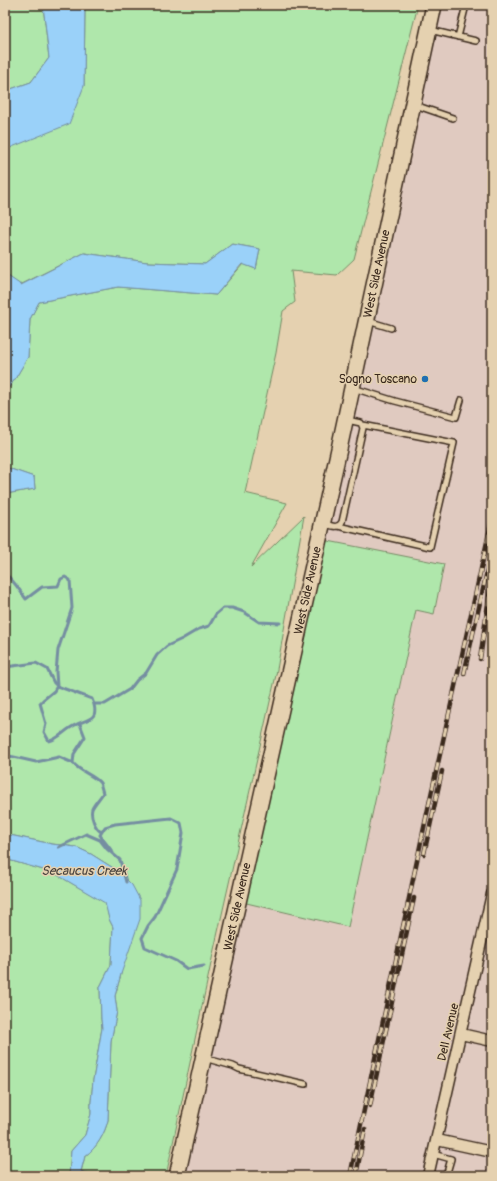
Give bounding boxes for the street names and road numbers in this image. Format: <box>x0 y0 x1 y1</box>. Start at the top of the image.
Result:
street label: West Side Avenue <box>360 228 394 319</box>
street label: West Side Avenue <box>291 545 325 636</box>
street label: West Side Avenue <box>220 861 255 952</box>
street label: Dell Avenue <box>435 1002 462 1062</box>

